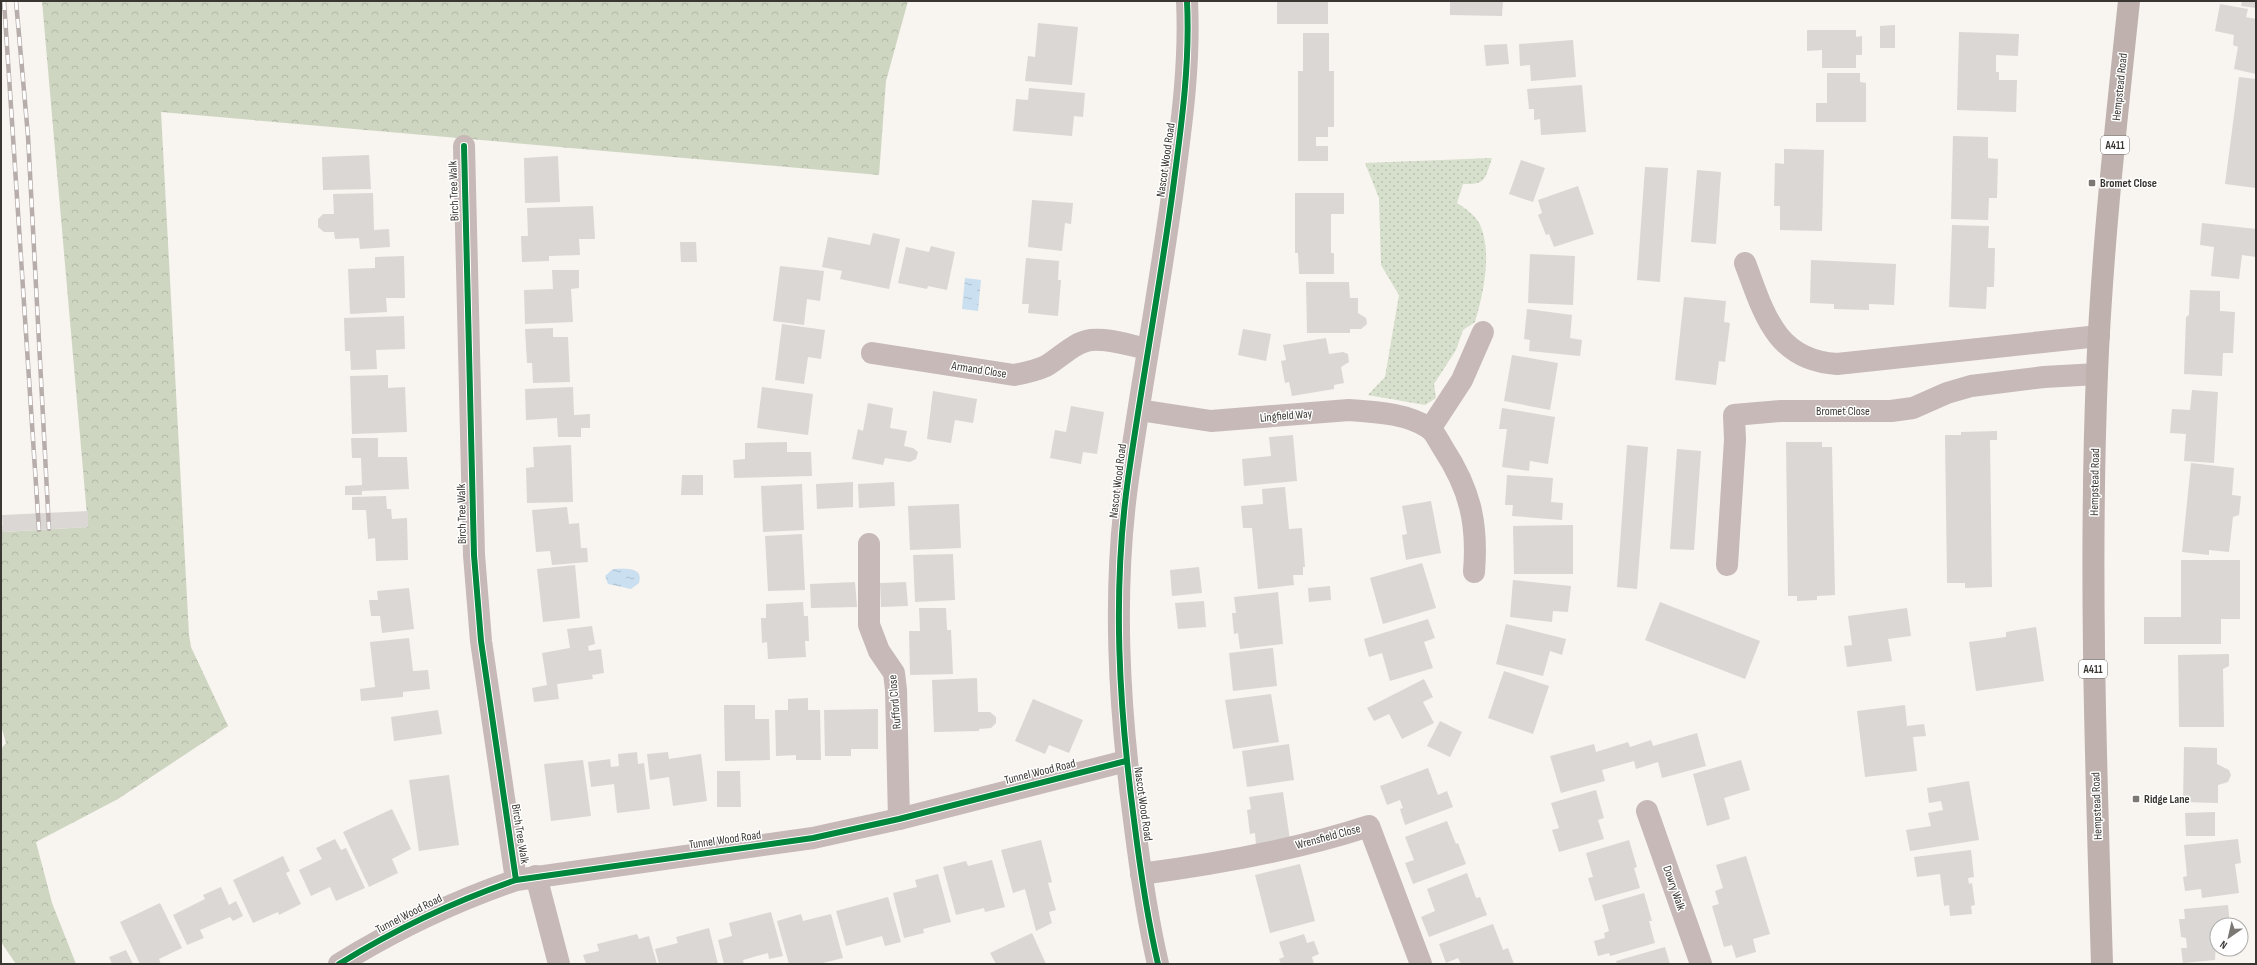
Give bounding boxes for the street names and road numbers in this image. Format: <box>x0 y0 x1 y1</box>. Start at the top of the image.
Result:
street label: Hempstead Road <box>2109 52 2131 122</box>
street label: Nascot Wood Road <box>1153 122 1179 198</box>
road number: A411 <box>2101 136 2129 154</box>
street label: Birch Tree Walk <box>445 160 463 221</box>
street label: Armand Close <box>950 358 1008 382</box>
street label: Bromet Close <box>1816 404 1870 419</box>
street label: Lingfield Way <box>1259 406 1313 426</box>
street label: Nascot Wood Road <box>1106 443 1130 519</box>
street label: Hempstead Road <box>2087 448 2103 516</box>
street label: Birch Tree Walk <box>454 483 470 544</box>
road number: A411 <box>2079 660 2107 678</box>
street label: Rufford Close <box>885 674 905 730</box>
street label: Tunnel Wood Road <box>1003 756 1077 788</box>
street label: Nascot Wood Road <box>1130 766 1156 842</box>
street label: Hempstead Road <box>2088 772 2106 840</box>
street label: Birch Tree Walk <box>508 803 532 865</box>
street label: Wrensfield Close <box>1294 821 1362 853</box>
street label: Tunnel Wood Road <box>688 828 762 852</box>
street label: Dowry Walk <box>1659 864 1689 913</box>
street label: Tunnel Wood Road <box>373 891 445 937</box>

